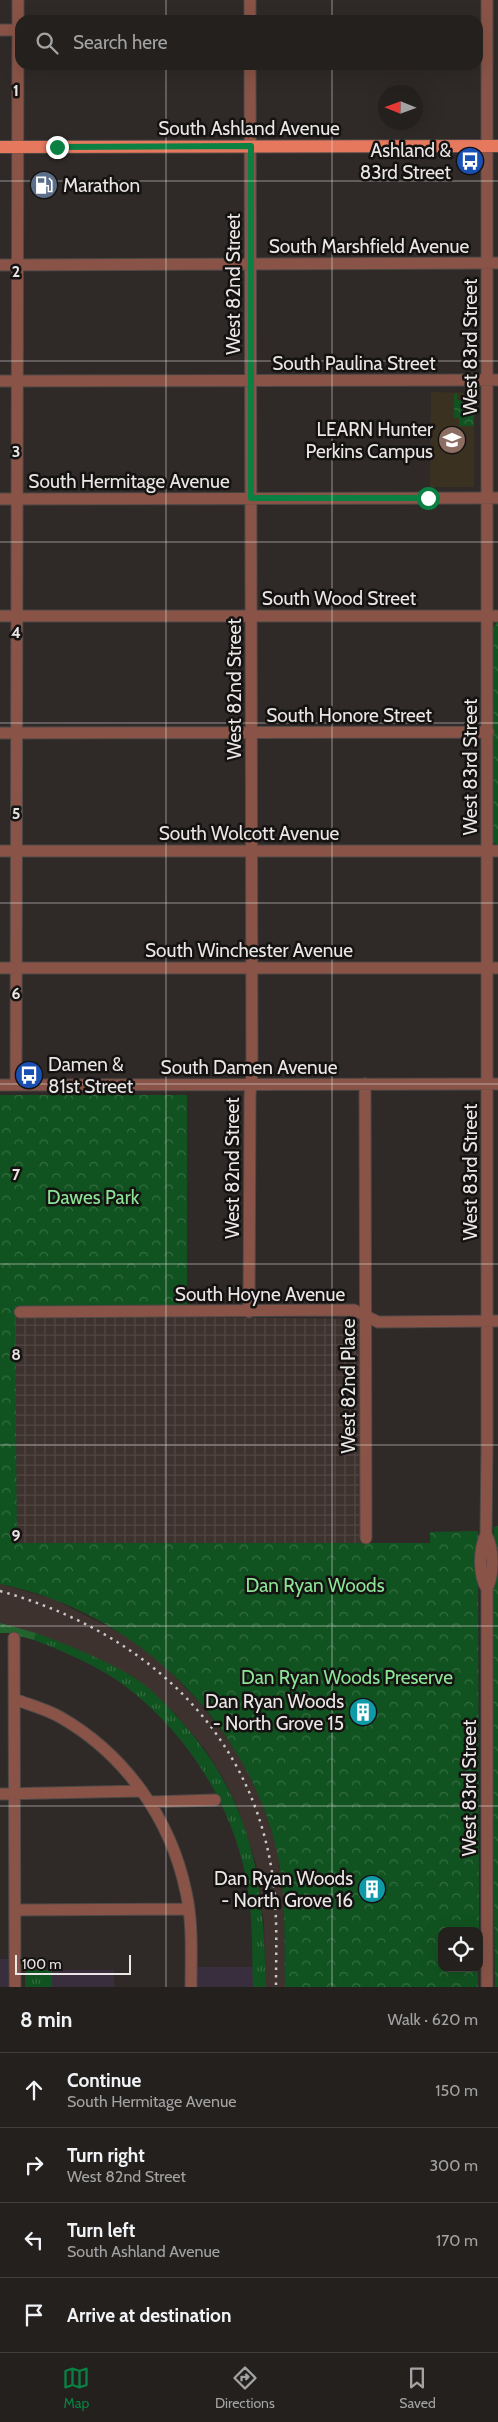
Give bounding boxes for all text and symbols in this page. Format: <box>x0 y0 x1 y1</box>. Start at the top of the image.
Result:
search box <box>15 15 483 70</box>
icon: search <box>33 29 61 57</box>
text: Search here <box>73 31 167 54</box>
text: 1 <box>13 81 19 100</box>
north arrow <box>378 85 423 130</box>
street label: South Ashland Avenue <box>158 117 340 140</box>
route end <box>46 136 69 159</box>
place label: Ashland & 83rd Street <box>360 139 452 184</box>
bus stop icon: Ashland & 83rd Street <box>455 146 485 176</box>
fuel station icon: Marathon <box>29 170 59 200</box>
place label: Marathon <box>63 174 140 197</box>
street label: West 82nd Street <box>222 213 245 355</box>
street label: South Marshfield Avenue <box>269 235 470 258</box>
text: 2 <box>12 262 20 281</box>
street label: West 83rd Street <box>459 278 482 415</box>
street label: South Paulina Street <box>272 352 436 375</box>
place label: LEARN Hunter Perkins Campus <box>305 418 433 463</box>
school or university icon: LEARN Hunter Perkins Campus <box>437 425 467 455</box>
text: 3 <box>12 442 20 461</box>
street label: South Hermitage Avenue <box>28 470 230 493</box>
route start <box>417 487 440 510</box>
street label: South Wood Street <box>262 587 417 610</box>
street label: West 82nd Street <box>223 618 246 760</box>
text: 4 <box>11 623 21 642</box>
street label: West 83rd Street <box>459 698 482 835</box>
street label: South Honore Street <box>266 704 432 727</box>
text: 5 <box>12 804 20 823</box>
street label: South Wolcott Avenue <box>159 822 340 845</box>
street label: South Winchester Avenue <box>145 939 353 962</box>
text: 6 <box>12 984 21 1003</box>
place label: Damen & 81st Street <box>48 1053 134 1098</box>
street label: South Damen Avenue <box>161 1056 338 1079</box>
bus stop icon: Damen & 81st Street <box>14 1060 44 1090</box>
street label: West 82nd Street <box>221 1097 244 1239</box>
street label: West 83rd Street <box>459 1103 482 1240</box>
text: 7 <box>12 1165 21 1184</box>
park label: Dawes Park <box>47 1186 140 1209</box>
street label: South Hoyne Avenue <box>175 1283 345 1306</box>
street label: West 82nd Place <box>337 1318 360 1454</box>
text: 8 <box>11 1345 21 1364</box>
text: 9 <box>12 1526 21 1545</box>
park label: Dan Ryan Woods <box>245 1574 385 1597</box>
park label: Dan Ryan Woods Preserve <box>241 1666 453 1689</box>
place label: Dan Ryan Woods - North Grove 15 <box>205 1690 344 1735</box>
building icon: Dan Ryan Woods - North Grove 15 <box>348 1697 378 1727</box>
street label: West 83rd Street <box>458 1719 481 1856</box>
place label: Dan Ryan Woods - North Grove 16 <box>214 1867 353 1912</box>
building icon: Dan Ryan Woods - North Grove 16 <box>357 1874 387 1904</box>
map controls <box>438 1927 483 1972</box>
button: locate <box>438 1927 483 1972</box>
scale bar <box>15 1952 131 1975</box>
text: 100 m <box>22 1955 62 1973</box>
text: 8 min <box>20 2007 72 2032</box>
text: Walk · 620 m <box>388 2010 478 2029</box>
text: Continue <box>67 2069 141 2092</box>
icon: ahead <box>20 2076 48 2104</box>
text: 150 m <box>435 2081 478 2100</box>
text: South Hermitage Avenue <box>67 2092 237 2111</box>
text: Turn right <box>67 2144 145 2167</box>
icon: right <box>20 2151 48 2179</box>
text: 300 m <box>429 2156 478 2175</box>
text: West 82nd Street <box>67 2167 186 2186</box>
text: Turn left <box>67 2219 135 2242</box>
icon: left <box>20 2226 48 2254</box>
text: 170 m <box>436 2231 478 2250</box>
text: South Ashland Avenue <box>67 2242 220 2261</box>
icon: arrive <box>20 2301 48 2329</box>
text: Arrive at destination <box>67 2304 231 2327</box>
tab: Map <box>62 2364 90 2412</box>
tab: Directions <box>215 2364 275 2412</box>
tab: Saved <box>399 2364 436 2412</box>

